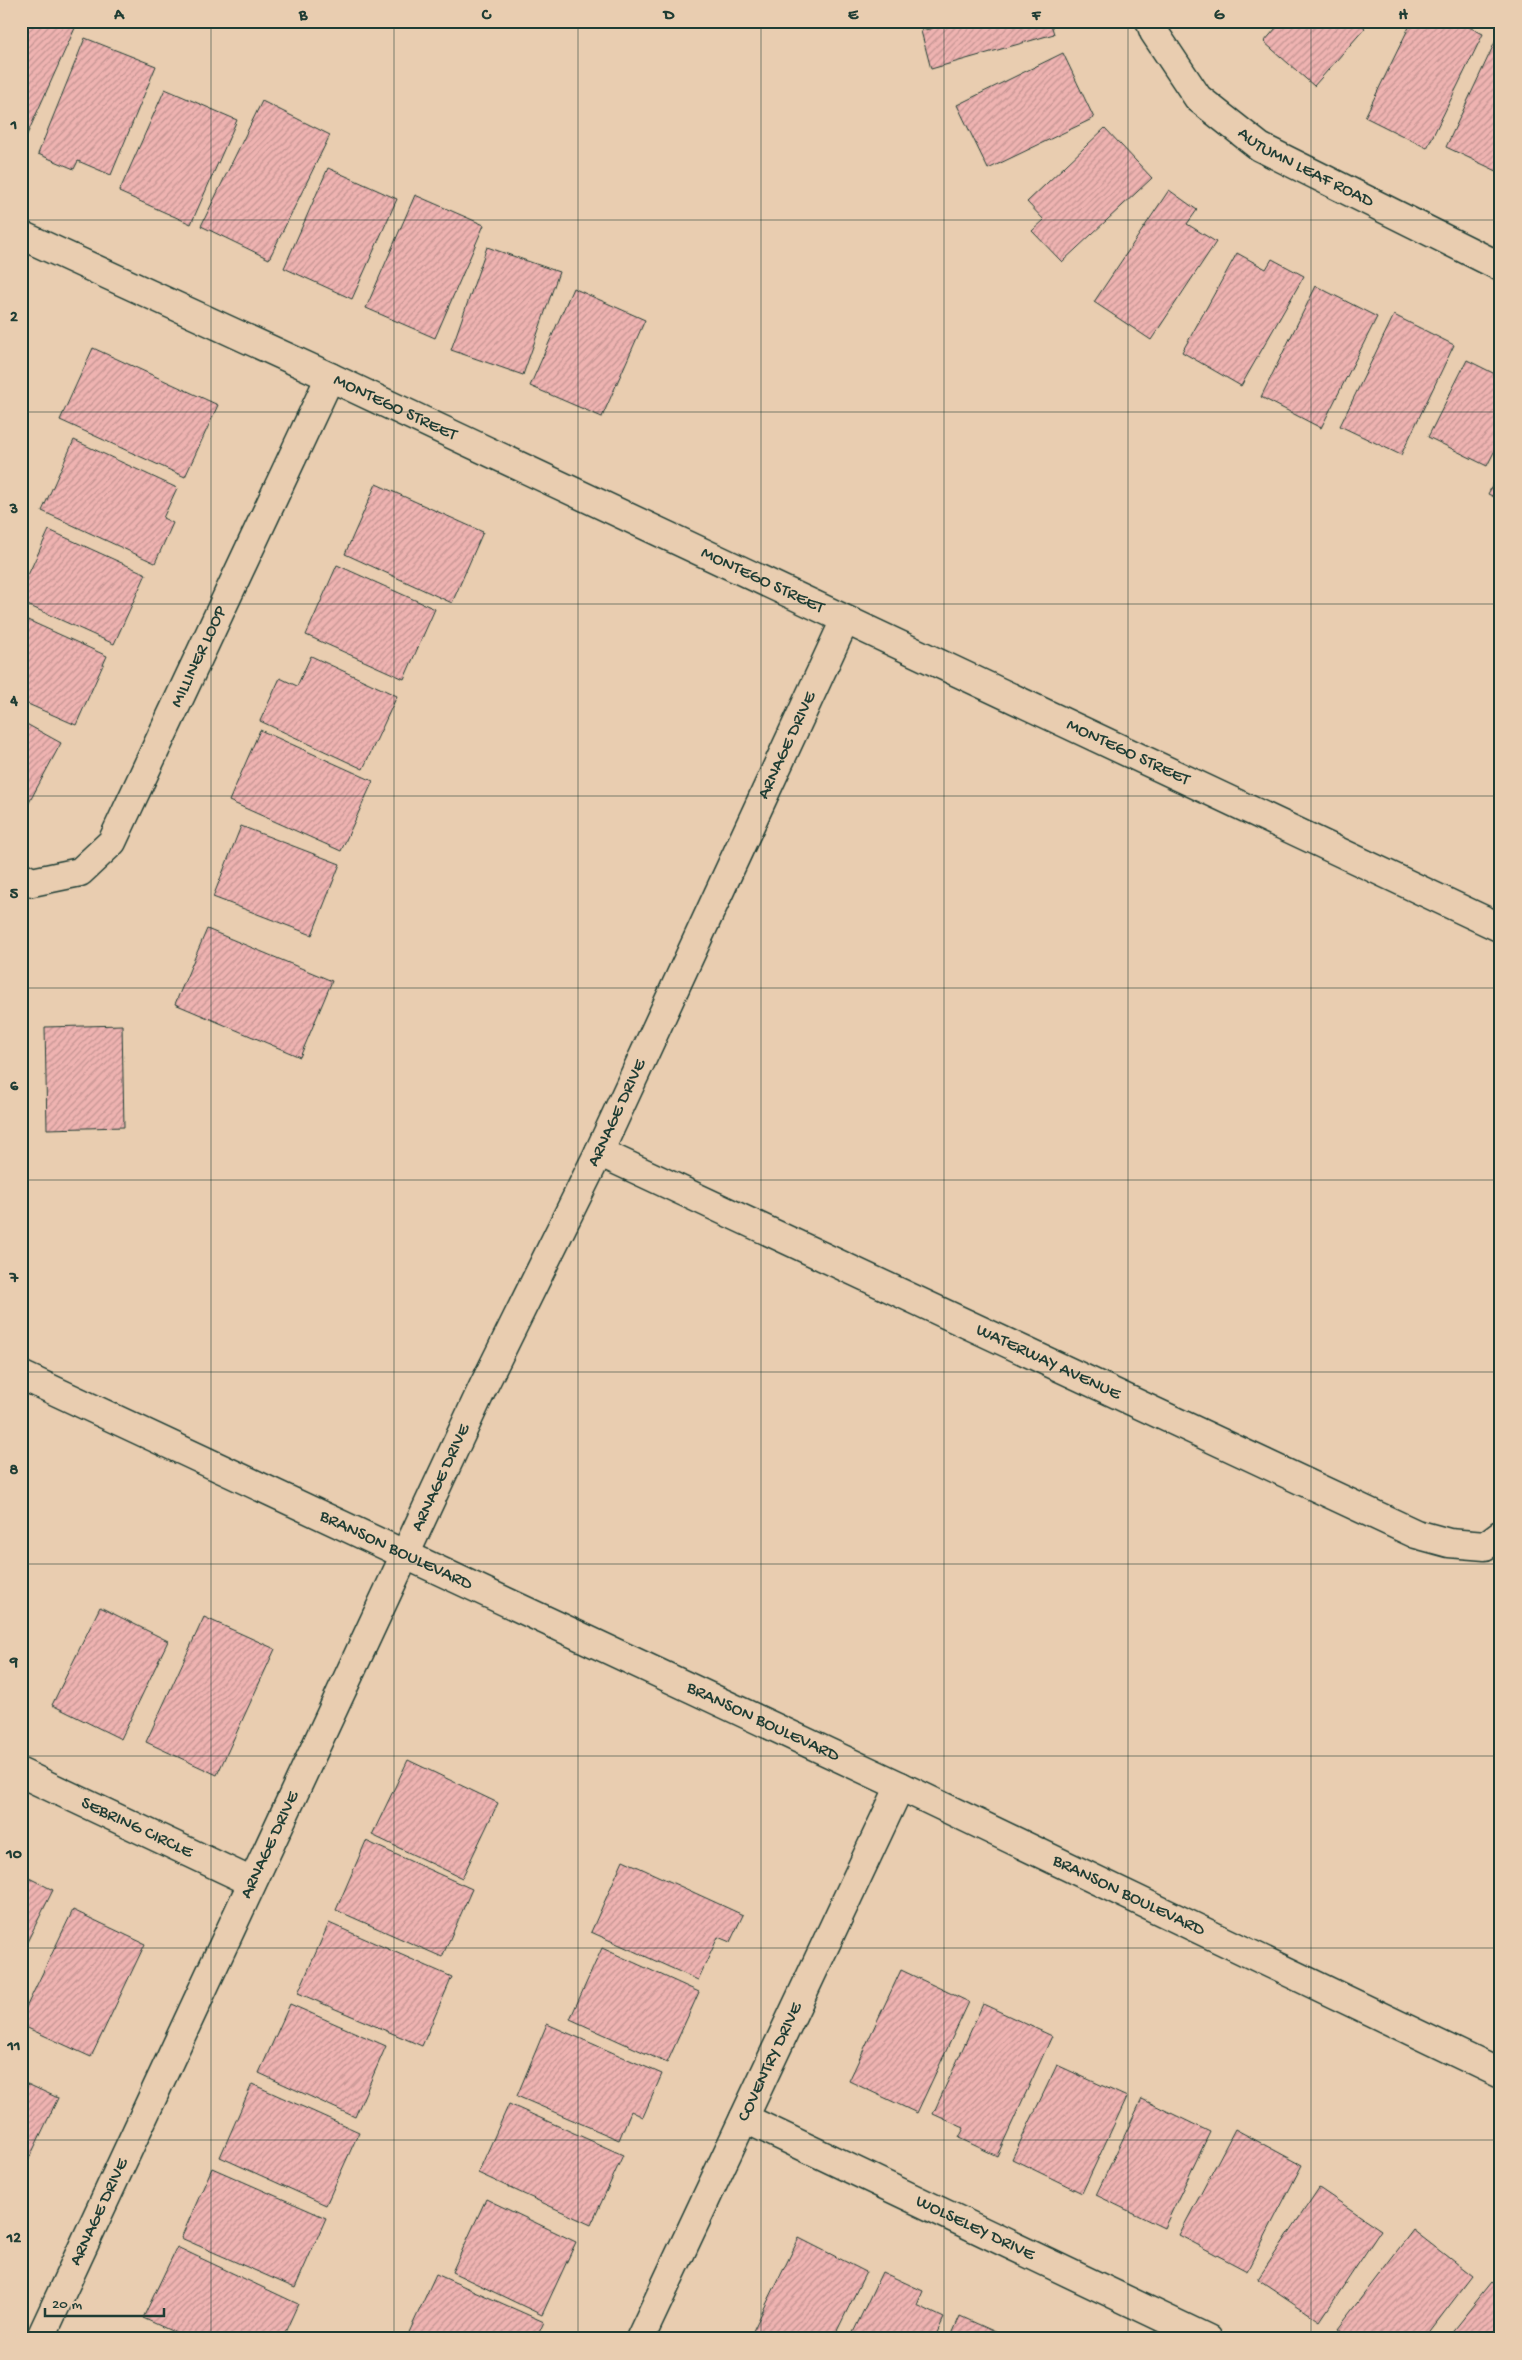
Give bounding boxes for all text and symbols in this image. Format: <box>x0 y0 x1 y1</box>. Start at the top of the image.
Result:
text: A <box>113 7 125 26</box>
text: B <box>298 7 308 26</box>
text: C <box>481 7 492 26</box>
text: D <box>662 7 675 26</box>
text: E <box>848 7 859 26</box>
text: F <box>1031 7 1042 26</box>
text: G <box>1214 7 1225 26</box>
text: H <box>1398 7 1408 26</box>
text: 1 <box>10 117 17 136</box>
street label: AUTUMN LEAF ROAD <box>1233 123 1377 213</box>
text: 2 <box>10 309 18 328</box>
street label: MONTEGO STREET <box>330 370 461 446</box>
text: 3 <box>9 501 18 520</box>
street label: MONTEGO STREET <box>697 542 828 619</box>
street label: MILLINER LOOP <box>166 602 232 711</box>
street label: ARNAGE DRIVE <box>753 688 821 803</box>
text: 4 <box>9 693 18 712</box>
street label: MONTEGO STREET <box>1063 714 1194 791</box>
text: 5 <box>10 886 19 905</box>
street label: ARNAGE DRIVE <box>583 1055 651 1170</box>
text: 6 <box>10 1078 19 1097</box>
text: 7 <box>9 1270 19 1289</box>
street label: WATERWAY AVENUE <box>973 1319 1125 1405</box>
street label: ARNAGE DRIVE <box>407 1420 475 1535</box>
text: 8 <box>10 1462 19 1481</box>
street label: BRANSON BOULEVARD <box>315 1505 476 1595</box>
text: 9 <box>9 1654 18 1673</box>
street label: BRANSON BOULEVARD <box>682 1677 843 1767</box>
street label: ARNAGE DRIVE <box>236 1787 304 1902</box>
street label: SEBRING CIRCLE <box>78 1792 197 1863</box>
text: 10 <box>5 1846 22 1865</box>
street label: BRANSON BOULEVARD <box>1048 1850 1209 1941</box>
street label: COVENTRY DRIVE <box>733 1998 808 2125</box>
text: 11 <box>7 2038 20 2057</box>
street label: ARNAGE DRIVE <box>65 2154 133 2269</box>
street label: WOLSELEY DRIVE <box>912 2191 1039 2266</box>
text: 12 <box>6 2230 21 2249</box>
scale bar <box>45 2285 164 2317</box>
text: 20 m <box>52 2296 82 2314</box>

